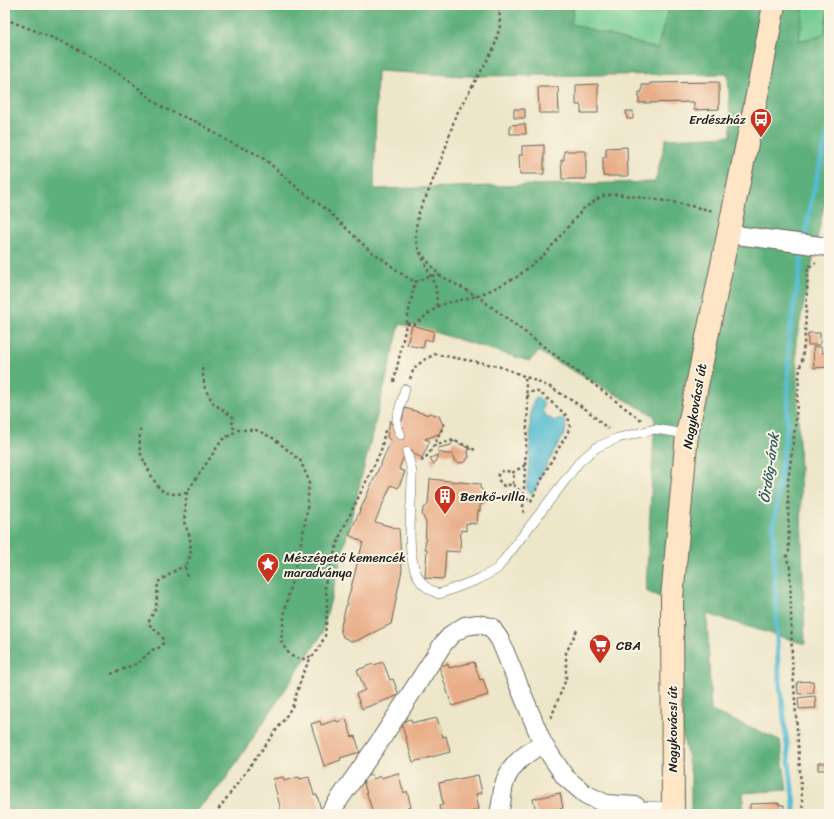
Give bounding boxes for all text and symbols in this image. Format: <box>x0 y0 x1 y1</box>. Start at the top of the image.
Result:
bus stop icon: Erdészház <box>748 106 774 139</box>
place label: Erdészház <box>689 108 747 131</box>
street label: Nagykovácsi út <box>676 361 713 451</box>
water label: Ördög-árok <box>752 430 787 505</box>
building icon: Benkő-villa <box>432 483 458 516</box>
place label: Benkő-villa <box>460 485 525 508</box>
place label: Mészégető kemencék maradványa <box>284 546 406 584</box>
place icon: Mészégető kemencék maradványa <box>255 551 281 584</box>
supermarket icon: CBA <box>587 632 613 665</box>
place label: CBA <box>616 634 641 657</box>
street label: Nagykovácsi út <box>661 686 684 772</box>

